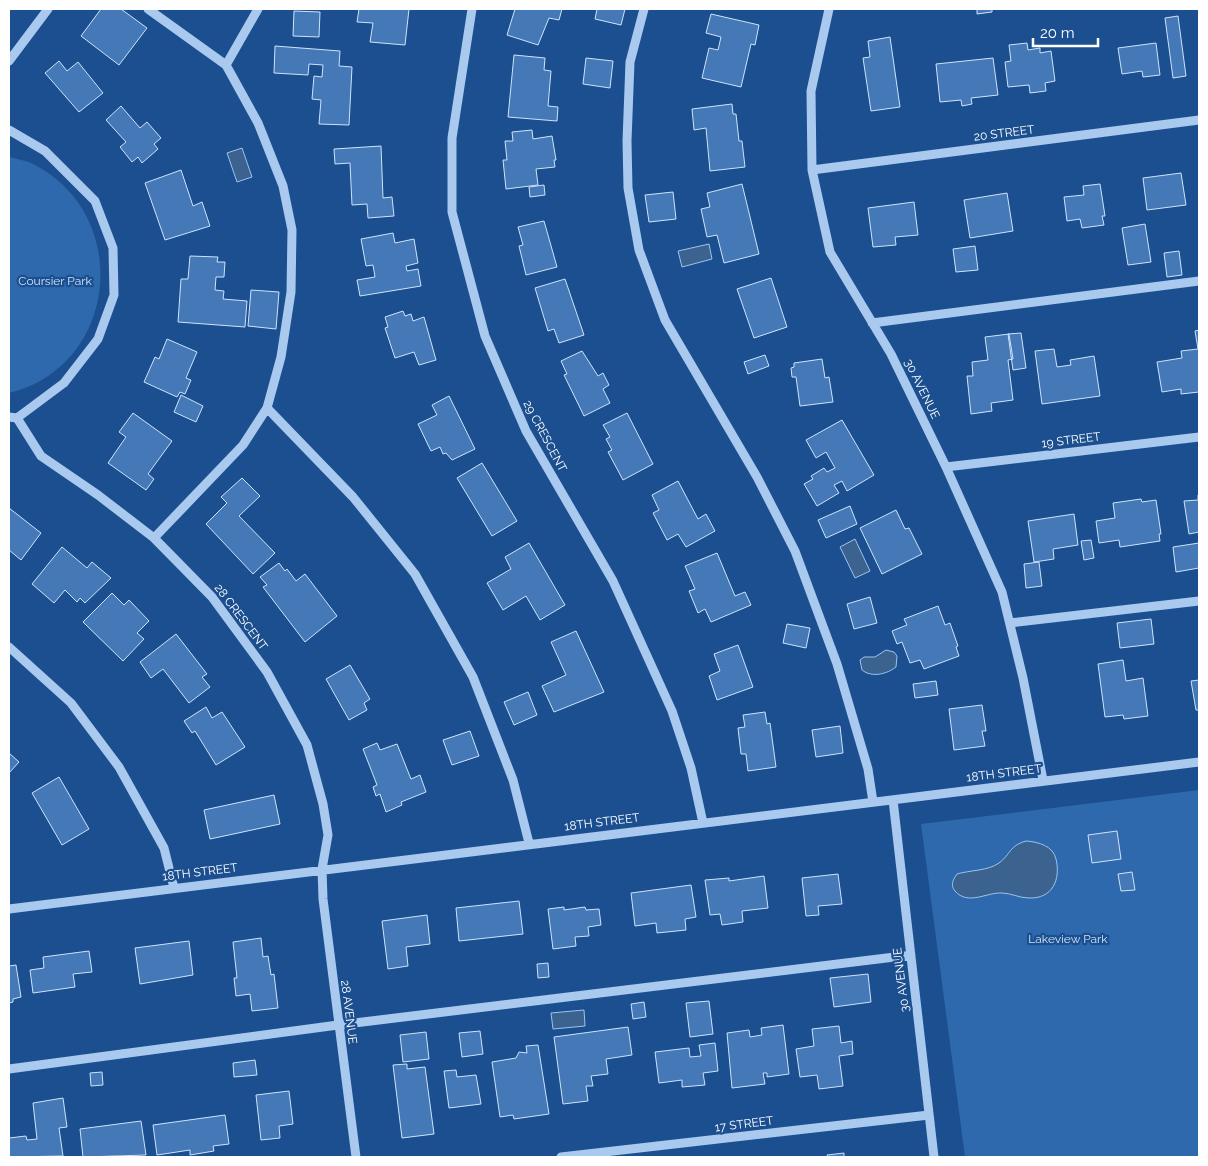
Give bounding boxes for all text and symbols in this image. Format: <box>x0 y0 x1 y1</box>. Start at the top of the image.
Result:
scale bar <box>1033 15 1098 47</box>
text: 20 m <box>1040 24 1075 42</box>
street label: 20 STREET <box>973 122 1036 144</box>
park label: Coursier Park <box>18 274 92 288</box>
street label: 30 AVENUE <box>901 357 943 421</box>
street label: 29 CRESCENT <box>520 398 570 475</box>
street label: 19 STREET <box>1041 429 1102 451</box>
street label: 28 CRESCENT <box>212 581 271 653</box>
street label: 18TH STREET <box>966 761 1043 785</box>
street label: 18TH STREET <box>564 810 641 834</box>
street label: 18TH STREET <box>162 860 239 884</box>
park label: Lakeview Park <box>1028 932 1108 946</box>
street label: 30 AVENUE <box>890 947 912 1013</box>
street label: 28 AVENUE <box>338 979 360 1045</box>
street label: 17 STREET <box>714 1113 775 1135</box>

